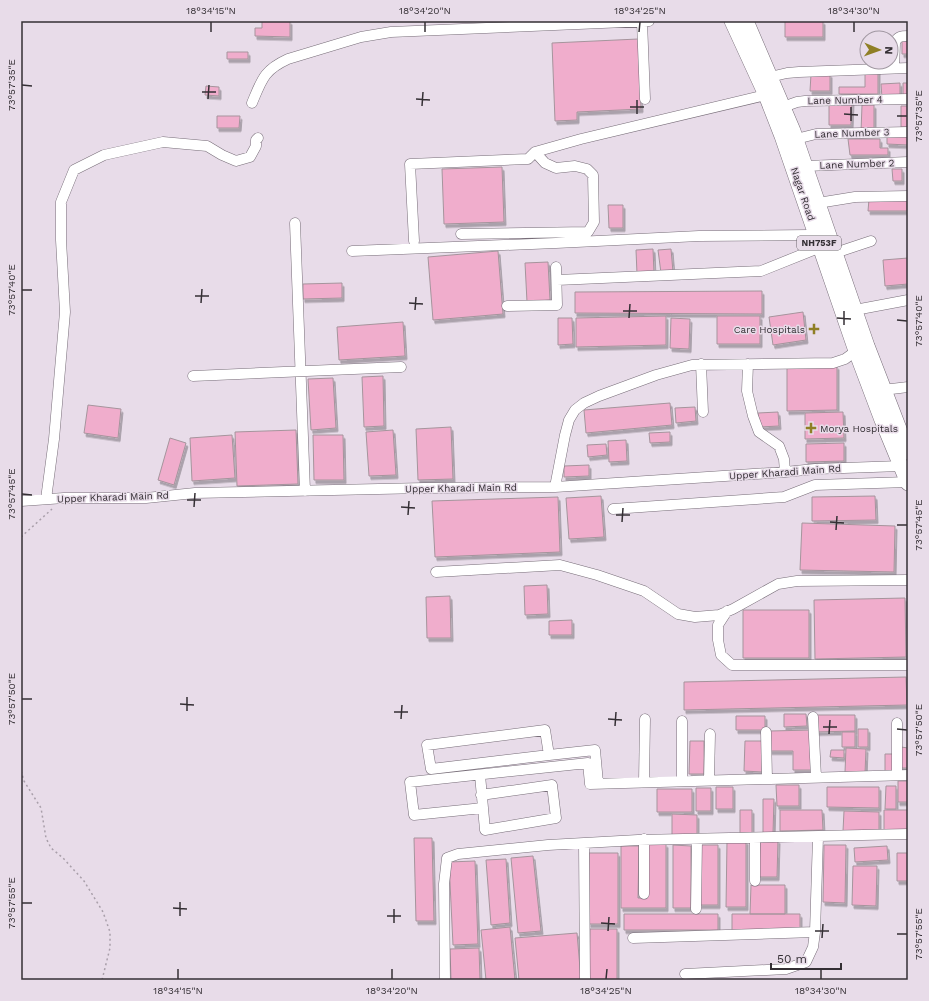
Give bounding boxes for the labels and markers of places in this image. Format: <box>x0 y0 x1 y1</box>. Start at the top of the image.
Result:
marker: Care Hospitals <box>808 323 820 335</box>
place label: Care Hospitals <box>734 324 805 335</box>
marker: Morya Hospitals <box>805 422 817 434</box>
place label: Morya Hospitals <box>820 423 898 434</box>

